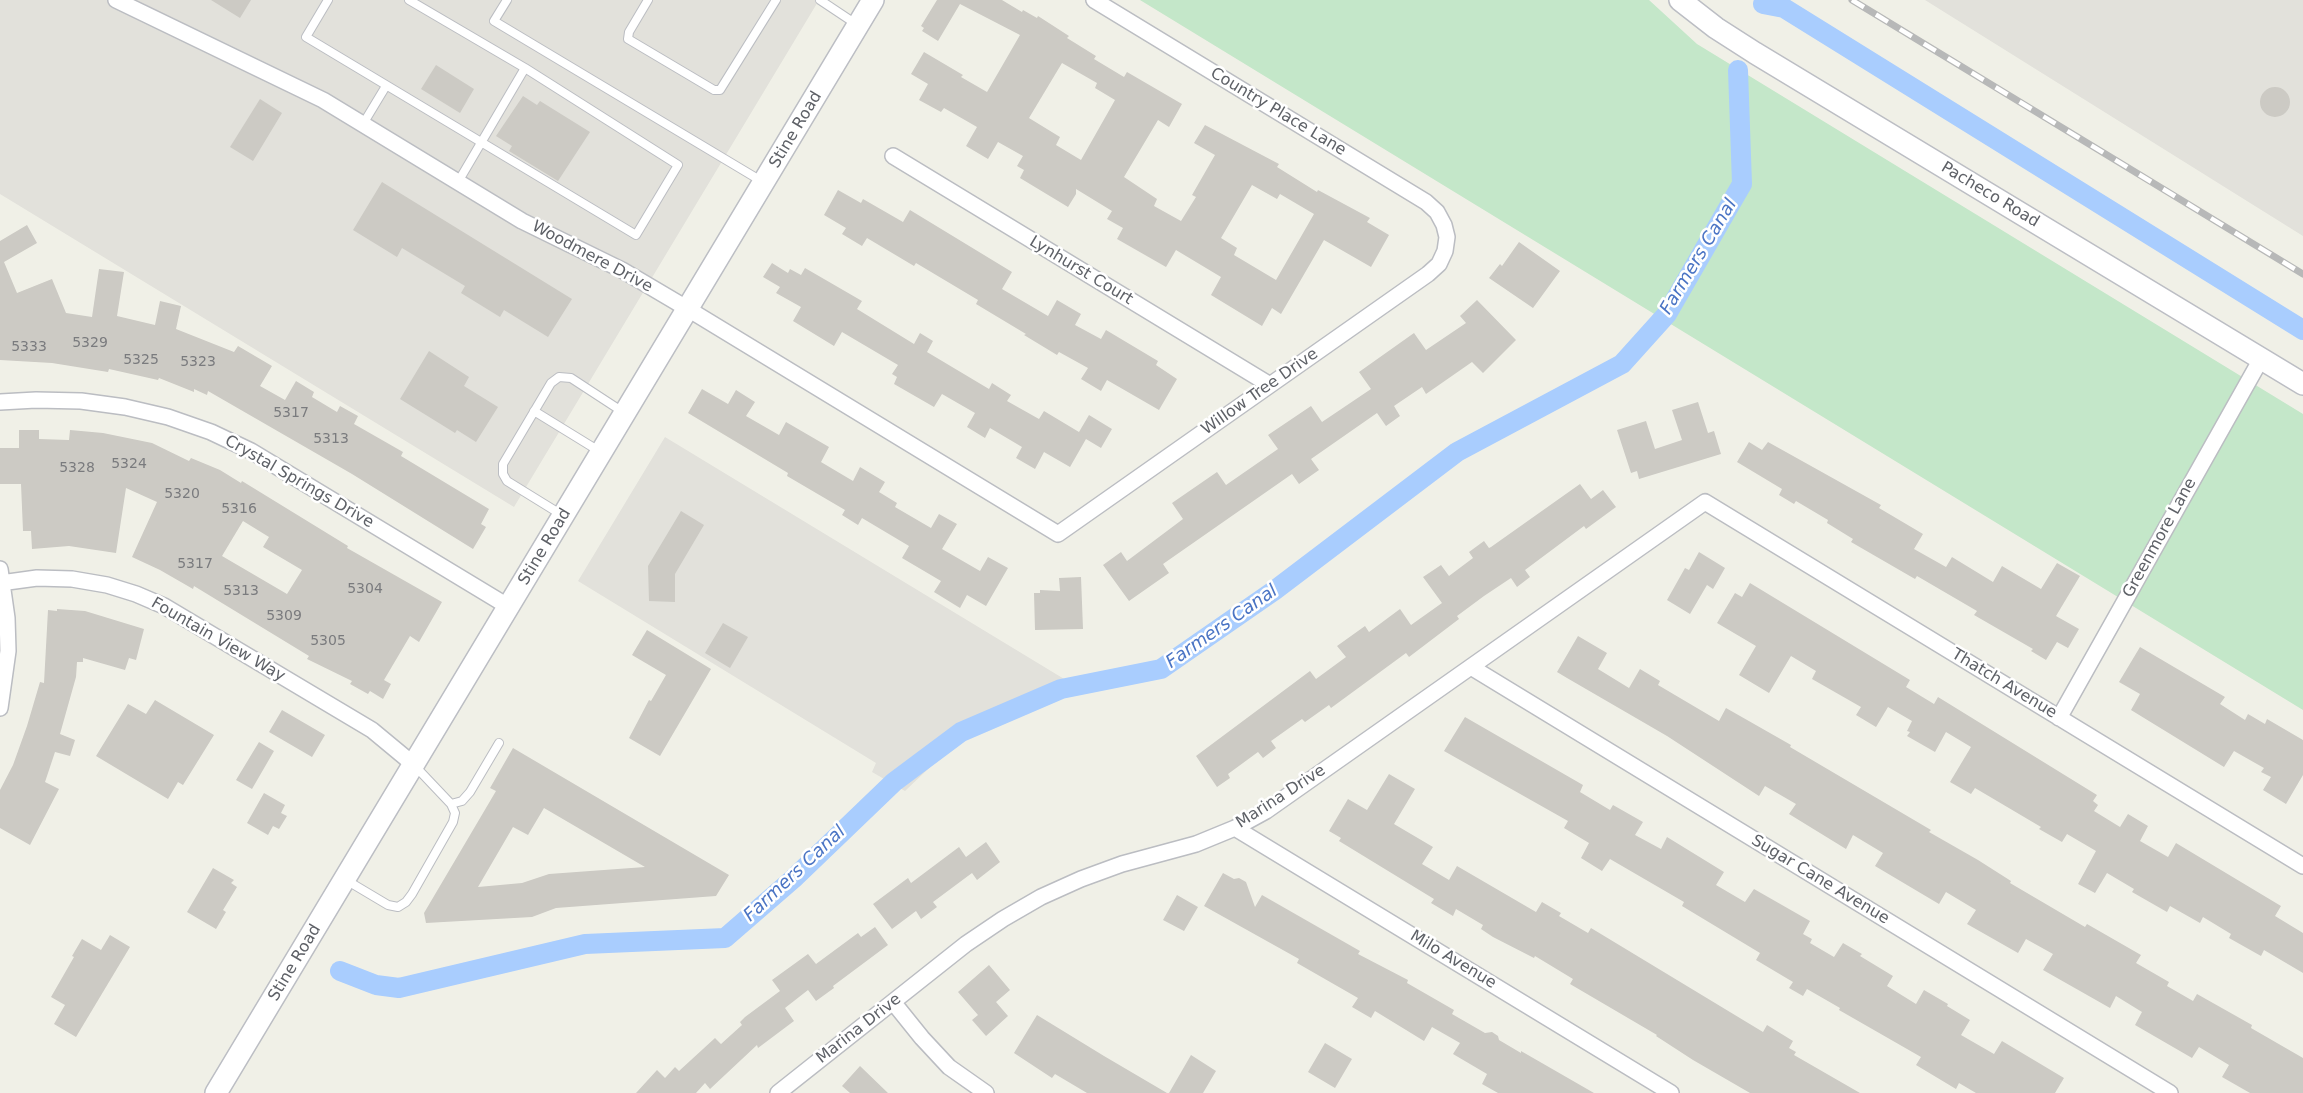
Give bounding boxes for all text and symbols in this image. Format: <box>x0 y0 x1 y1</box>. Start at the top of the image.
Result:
street label: Country Place Lane <box>1207 64 1349 160</box>
street label: Stine Road <box>766 88 826 172</box>
street label: Pacheco Road <box>1937 158 2043 232</box>
water label: Farmers Canal <box>1656 195 1742 319</box>
street label: Woodmere Drive <box>528 217 656 297</box>
street label: Lynhurst Court <box>1026 232 1136 310</box>
house number: 5329 <box>72 335 108 351</box>
house number: 5333 <box>11 339 47 355</box>
street label: Willow Tree Drive <box>1198 345 1322 439</box>
house number: 5325 <box>123 352 159 368</box>
house number: 5323 <box>180 354 216 370</box>
house number: 5317 <box>273 405 309 421</box>
street label: Crystal Springs Drive <box>221 431 377 533</box>
house number: 5313 <box>313 431 349 447</box>
house number: 5324 <box>111 456 147 472</box>
house number: 5328 <box>59 460 95 476</box>
street label: Greenmore Lane <box>2119 475 2201 601</box>
house number: 5320 <box>164 486 200 502</box>
house number: 5316 <box>221 501 257 517</box>
street label: Stine Road <box>515 505 575 589</box>
house number: 5317 <box>177 556 213 572</box>
house number: 5304 <box>347 581 383 597</box>
water label: Farmers Canal <box>1162 581 1282 673</box>
house number: 5313 <box>223 583 259 599</box>
street label: Fountain View Way <box>148 594 288 686</box>
house number: 5309 <box>266 608 302 624</box>
house number: 5305 <box>310 633 346 649</box>
street label: Thatch Avenue <box>1948 645 2060 723</box>
street label: Marina Drive <box>1233 761 1329 833</box>
water label: Farmers Canal <box>740 821 850 927</box>
street label: Sugar Cane Avenue <box>1748 831 1892 929</box>
street label: Stine Road <box>265 921 325 1005</box>
street label: Milo Avenue <box>1406 927 1500 993</box>
street label: Marina Drive <box>813 990 905 1068</box>

